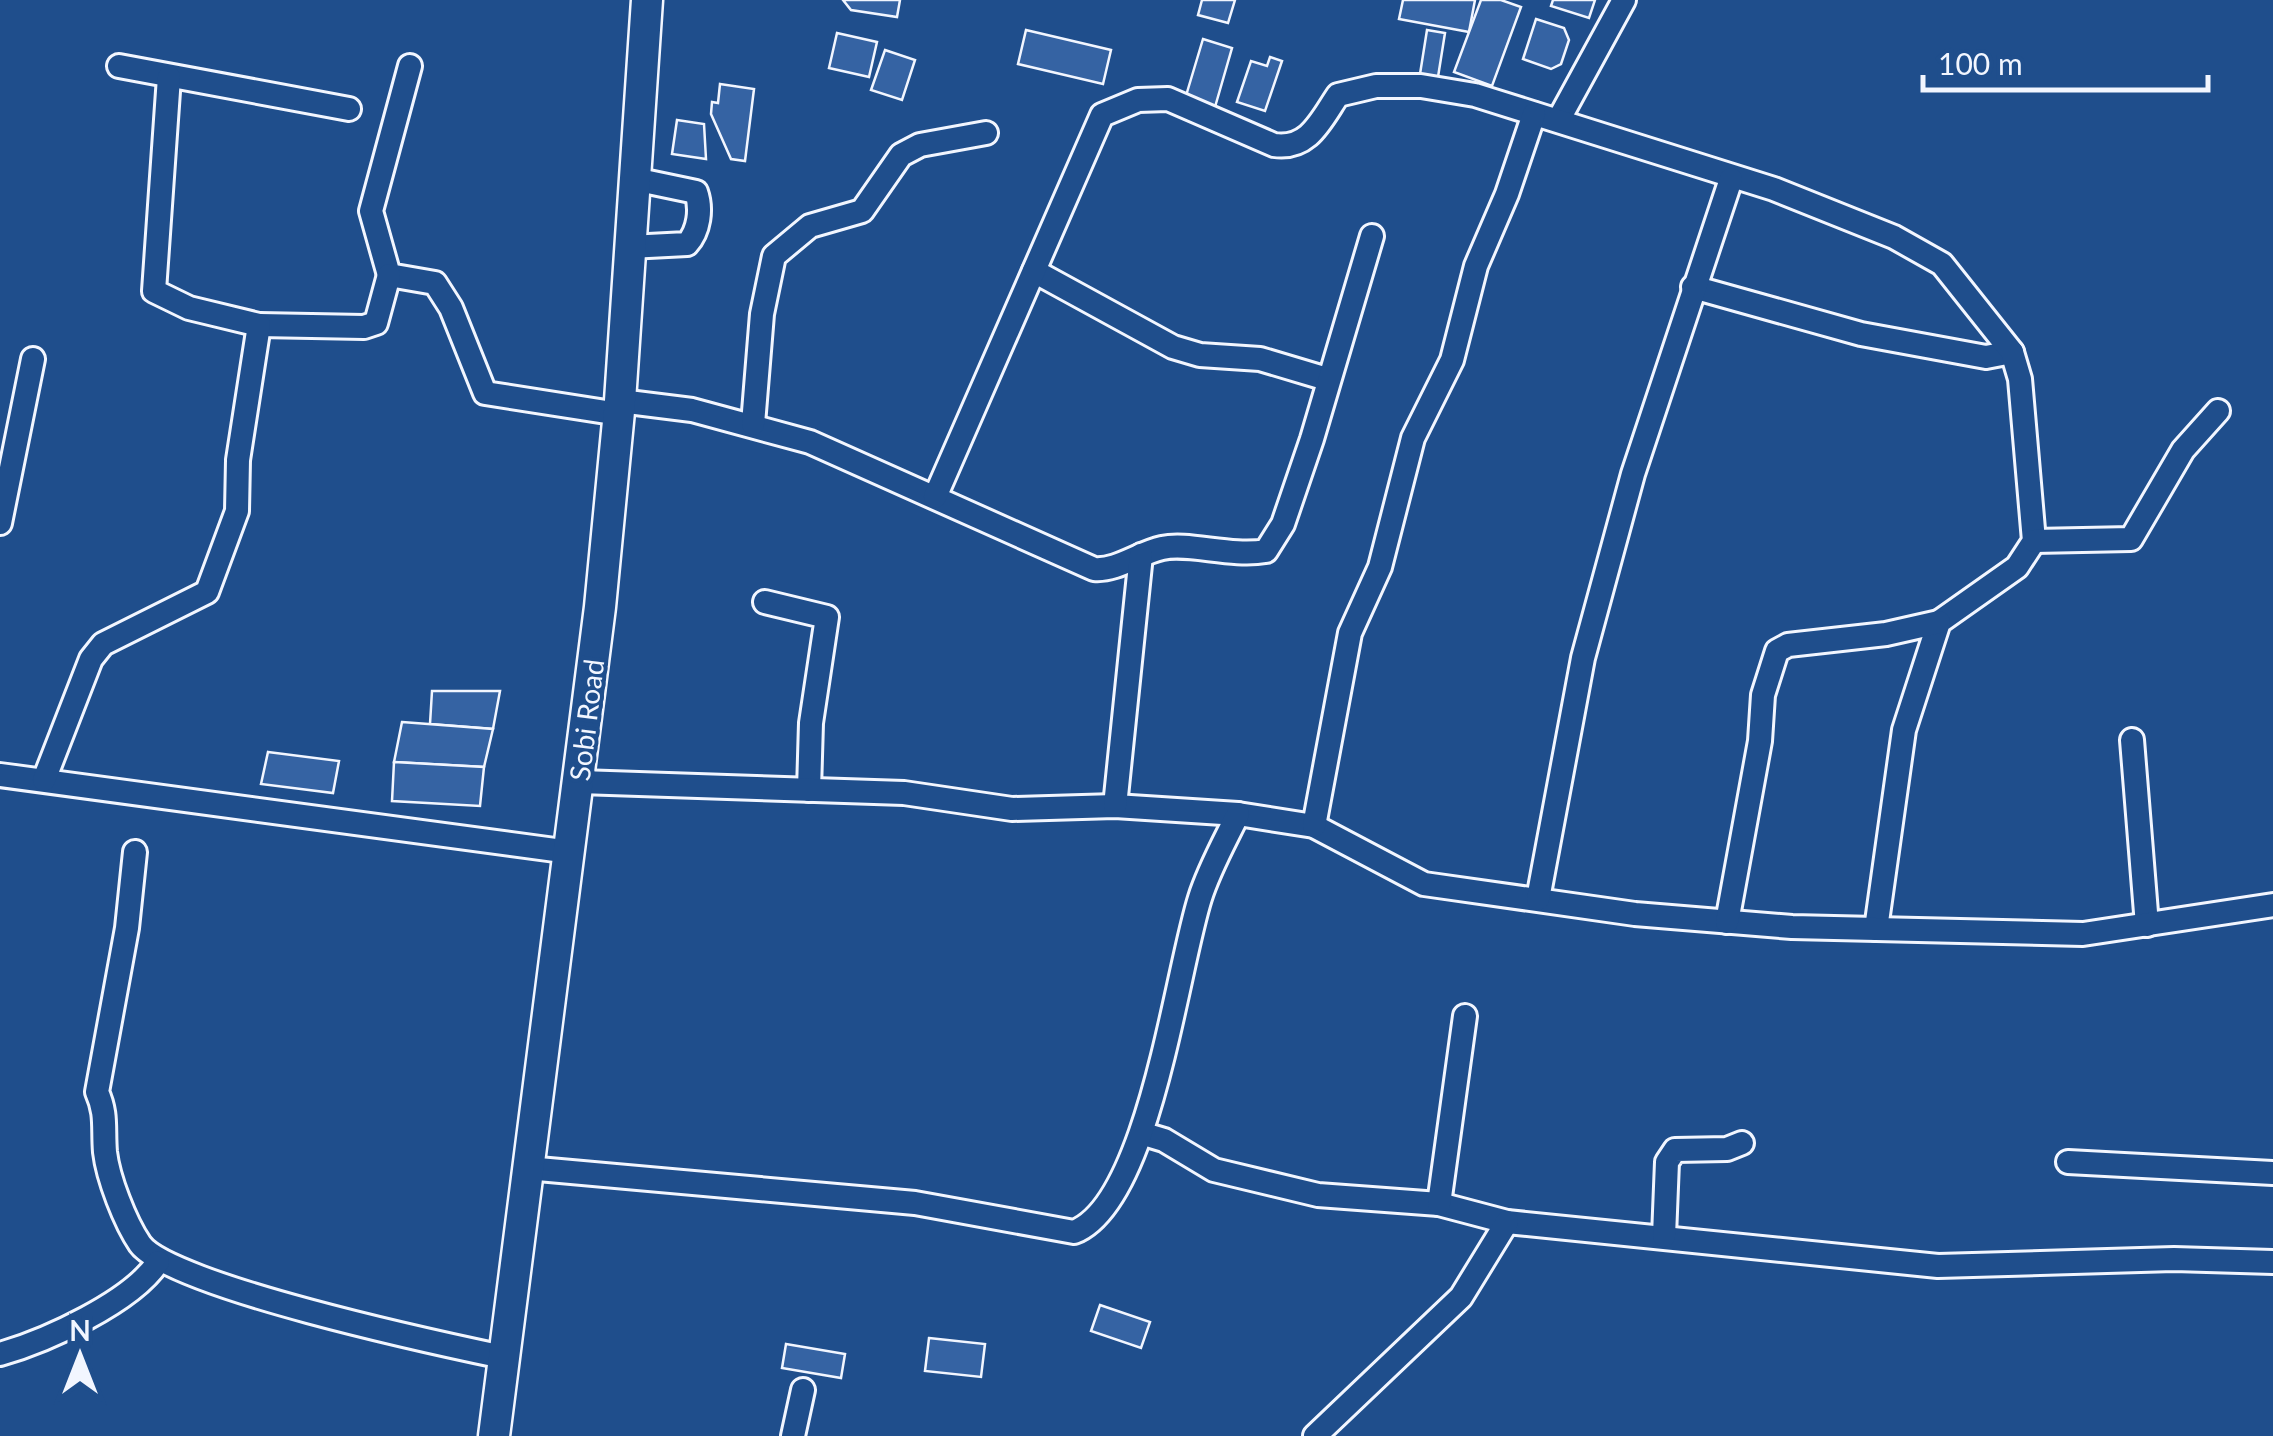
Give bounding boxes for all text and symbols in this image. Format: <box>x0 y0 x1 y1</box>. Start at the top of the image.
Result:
scale bar <box>1923 30 2208 92</box>
text: 100 m <box>1938 45 2023 81</box>
street label: Sobi Road <box>562 657 610 783</box>
north arrow <box>30 1306 130 1406</box>
text: N <box>69 1313 91 1347</box>

